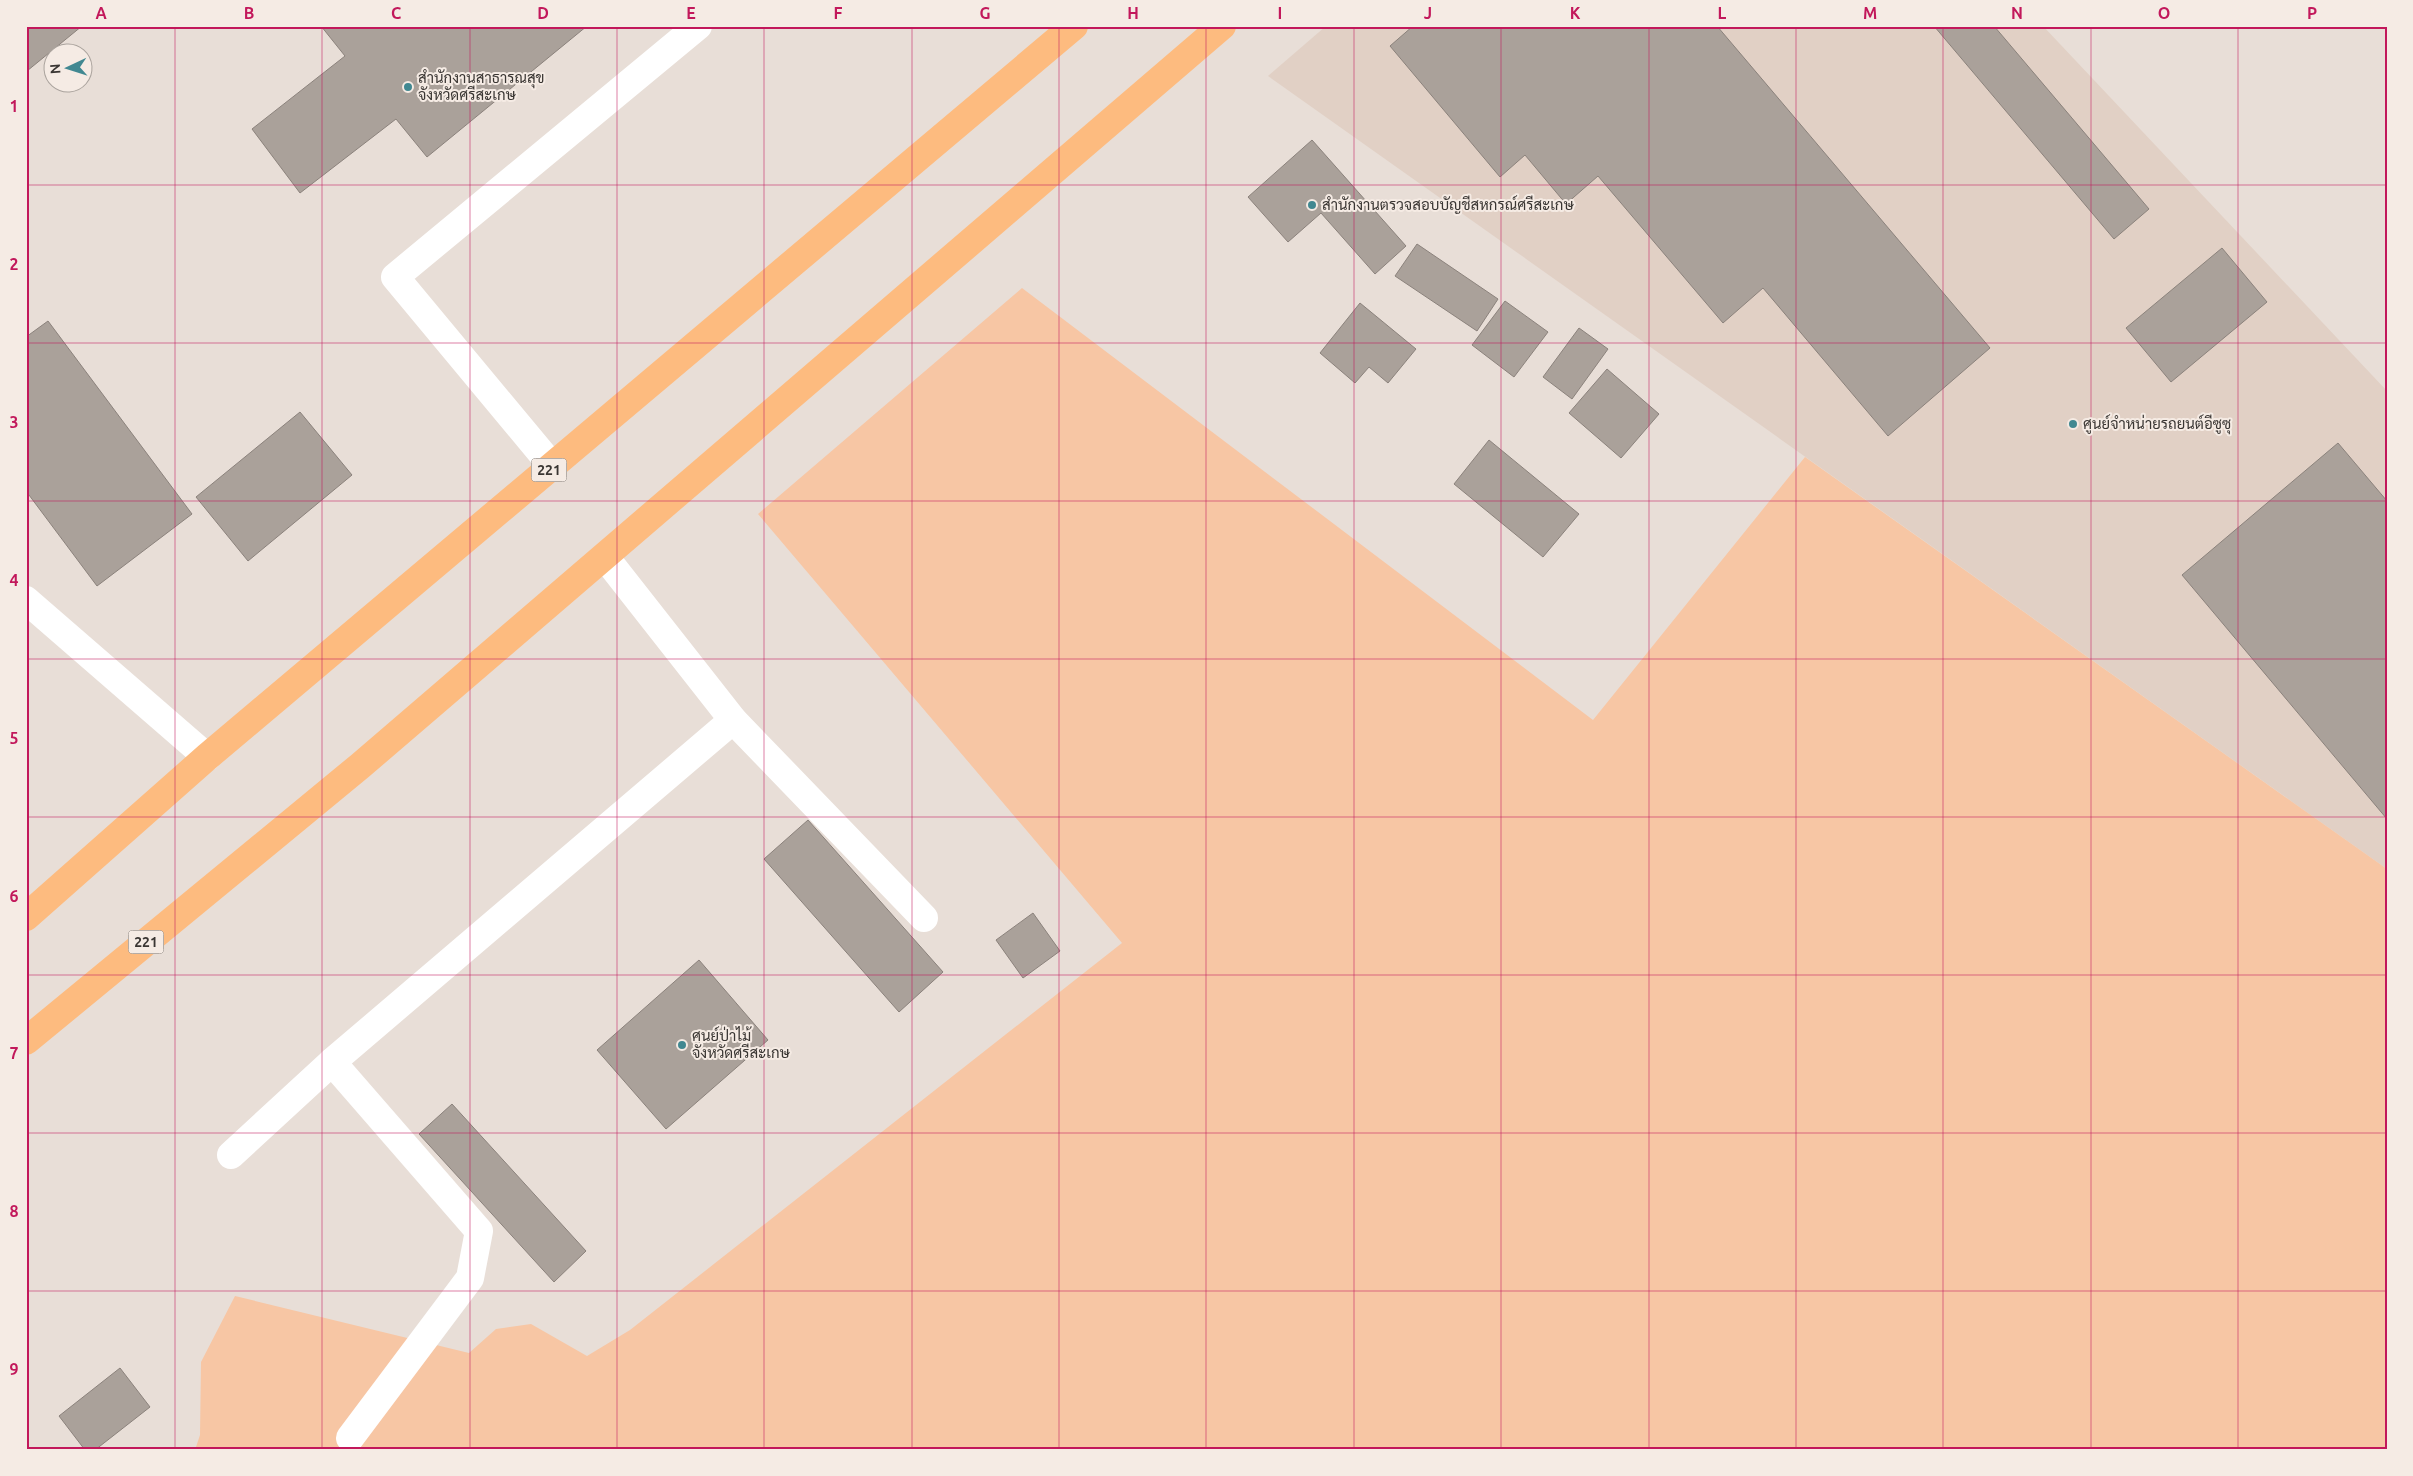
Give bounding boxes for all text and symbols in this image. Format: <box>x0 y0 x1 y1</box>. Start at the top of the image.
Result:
text: A <box>95 4 107 22</box>
text: B <box>244 4 254 22</box>
text: C <box>391 4 401 22</box>
text: D <box>537 4 549 22</box>
text: E <box>686 4 696 22</box>
text: F <box>834 4 843 22</box>
text: G <box>979 4 991 22</box>
text: H <box>1127 4 1139 22</box>
text: I <box>1278 4 1282 22</box>
text: J <box>1424 4 1432 22</box>
text: K <box>1570 4 1581 22</box>
text: L <box>1718 4 1727 22</box>
text: M <box>1863 4 1877 22</box>
text: N <box>2011 4 2023 22</box>
text: O <box>2158 4 2170 22</box>
text: P <box>2307 4 2317 22</box>
north arrow <box>42 42 92 92</box>
text: N <box>47 63 63 75</box>
place label: สำนักงานสาธารณสุข จังหวัดศรีสะเกษ <box>418 69 545 103</box>
marker: สำนักงานสาธารณสุข จังหวัดศรีสะเกษ <box>402 81 414 93</box>
text: 1 <box>9 97 19 115</box>
place label: สำนักงานตรวจสอบบัญชีสหกรณ์ศรีสะเกษ <box>1322 195 1574 214</box>
marker: สำนักงานตรวจสอบบัญชีสหกรณ์ศรีสะเกษ <box>1306 199 1318 211</box>
text: 2 <box>9 255 19 273</box>
text: 3 <box>9 413 19 431</box>
place label: ศูนย์จำหน่ายรถยนต์อีซูซุ <box>2083 414 2231 435</box>
marker: ศูนย์จำหน่ายรถยนต์อีซูซุ <box>2067 418 2079 430</box>
road number: 221 <box>532 458 566 482</box>
text: 4 <box>9 571 19 589</box>
text: 5 <box>9 729 19 747</box>
text: 6 <box>9 887 19 905</box>
road number: 221 <box>128 930 164 954</box>
place label: ศูนย์ป่าไม้ จังหวัดศรีสะเกษ <box>692 1026 791 1061</box>
marker: ศูนย์ป่าไม้ จังหวัดศรีสะเกษ <box>676 1039 688 1051</box>
text: 7 <box>9 1044 19 1062</box>
text: 8 <box>9 1202 19 1220</box>
text: 9 <box>9 1360 19 1378</box>

